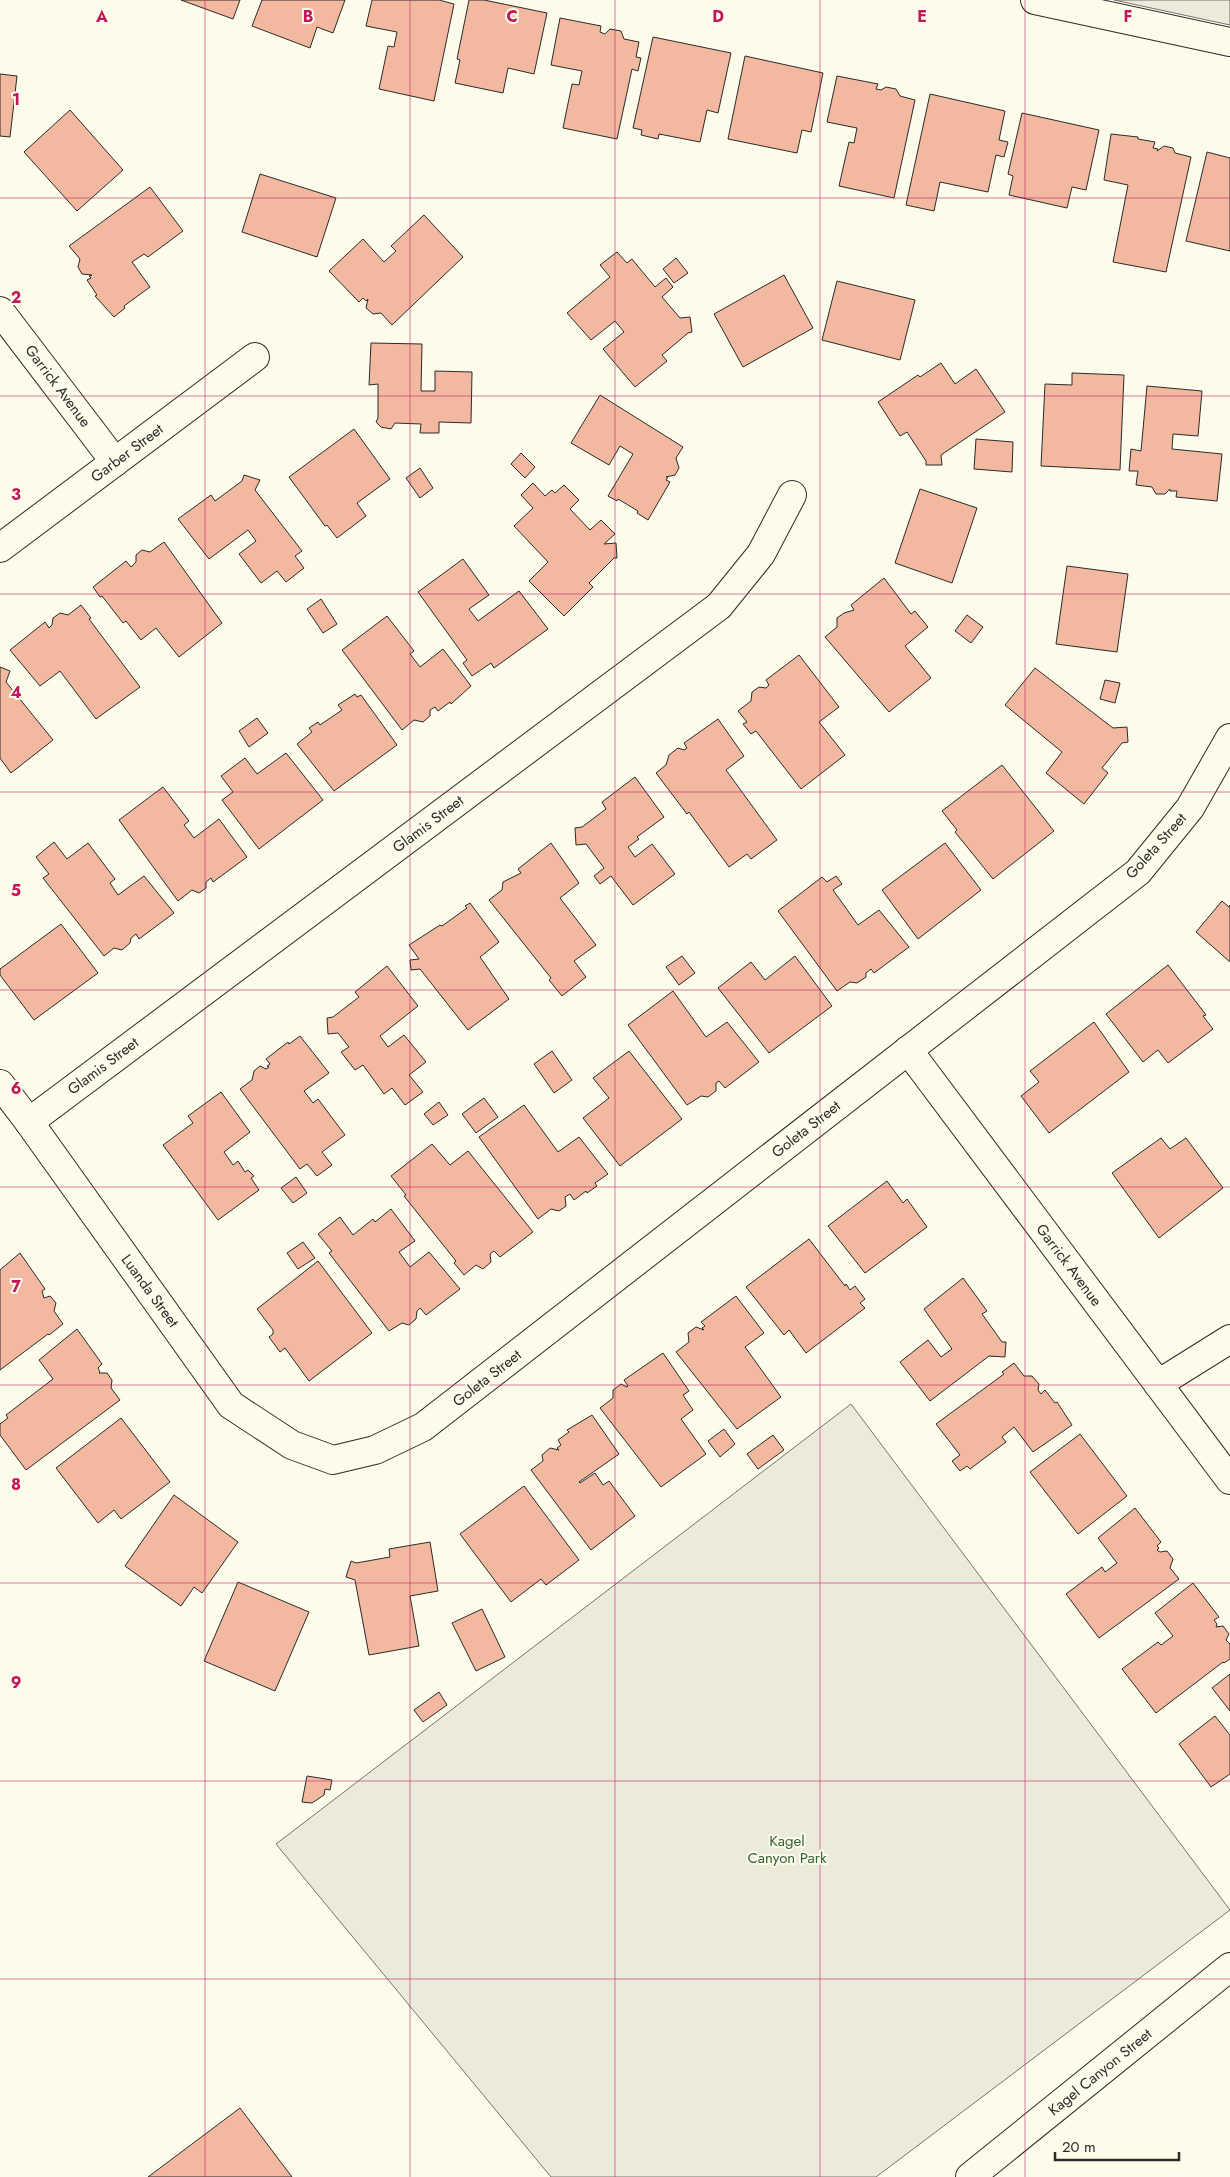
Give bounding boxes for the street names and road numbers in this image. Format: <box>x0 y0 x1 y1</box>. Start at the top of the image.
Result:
street label: Garrick Avenue <box>20 340 96 432</box>
street label: Garber Street <box>86 418 168 488</box>
street label: Glamis Street <box>388 790 469 858</box>
street label: Goleta Street <box>1120 808 1192 884</box>
street label: Glamis Street <box>63 1032 144 1100</box>
street label: Goleta Street <box>767 1095 845 1163</box>
street label: Garrick Avenue <box>1031 1219 1107 1311</box>
street label: Luanda Street <box>116 1250 184 1332</box>
street label: Goleta Street <box>448 1344 526 1412</box>
street label: Kagel Canyon Street <box>1043 2023 1157 2121</box>

